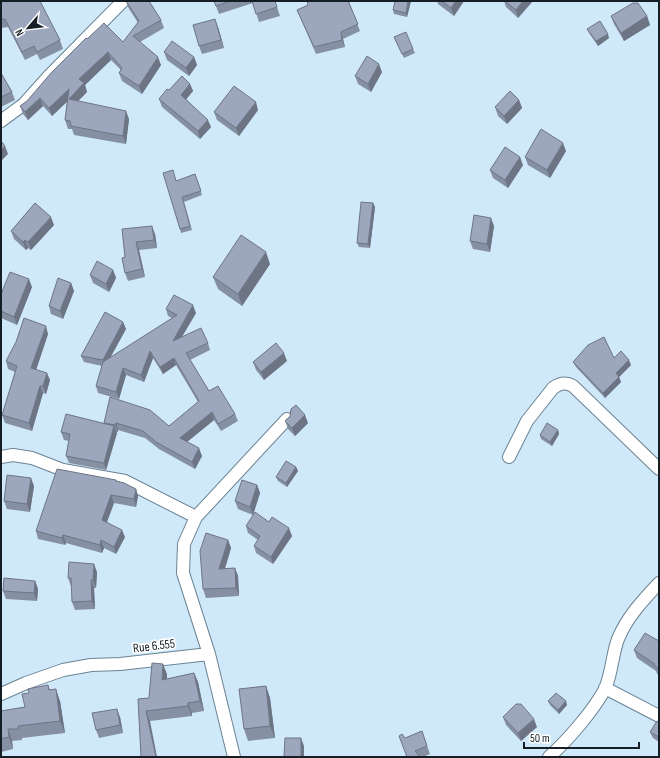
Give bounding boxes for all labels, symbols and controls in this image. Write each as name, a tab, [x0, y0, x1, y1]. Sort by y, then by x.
north arrow	[8, 8, 48, 48]
text: N	[12, 27, 27, 38]
street label: Rue 6.555	[132, 635, 176, 657]
scale bar	[524, 724, 639, 750]
text: 50 m	[530, 731, 550, 746]

